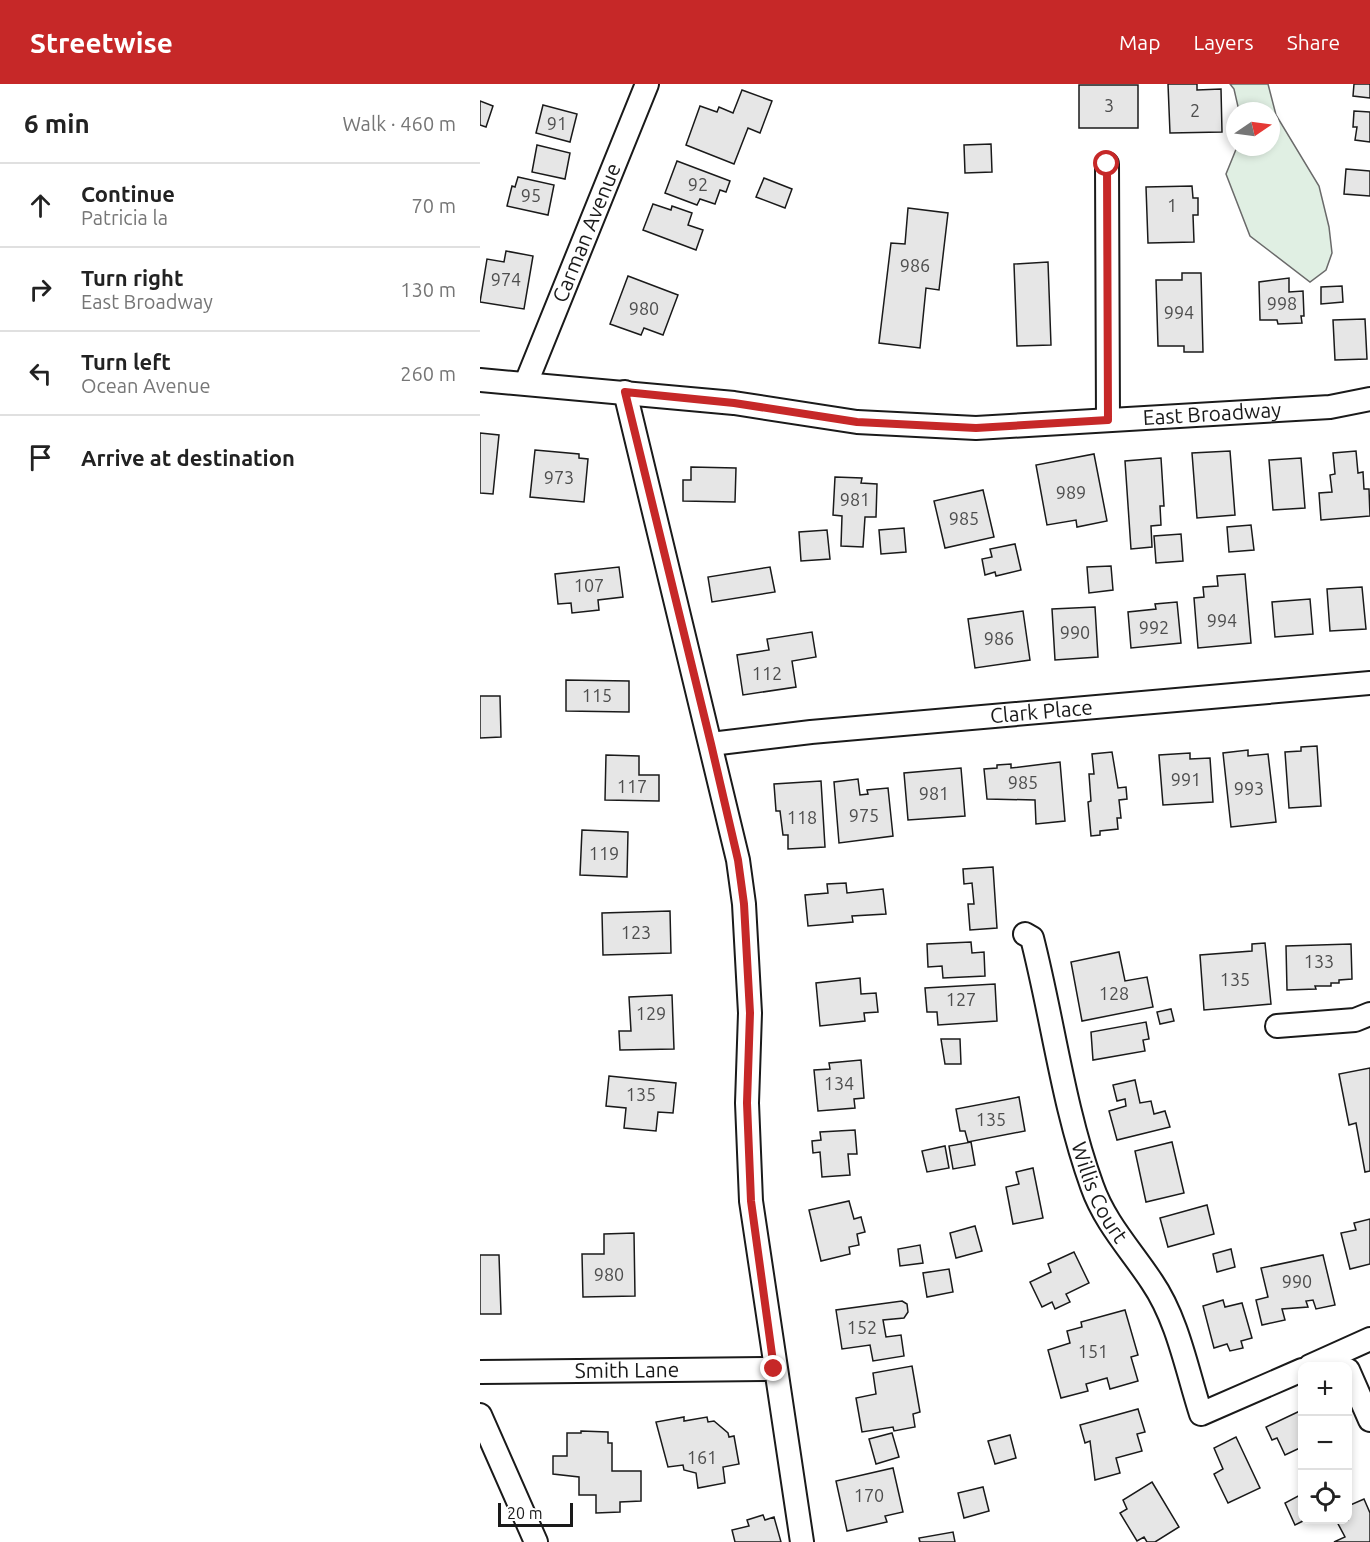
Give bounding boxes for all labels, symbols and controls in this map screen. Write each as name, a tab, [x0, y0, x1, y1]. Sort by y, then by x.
text: Streetwise	[30, 27, 173, 58]
text: Map	[1119, 30, 1160, 54]
text: Layers	[1193, 30, 1254, 54]
text: Share	[1287, 30, 1340, 54]
house number: 3	[1104, 95, 1114, 115]
house number: 2	[1190, 100, 1200, 120]
north arrow	[1226, 102, 1280, 156]
text: 6 min	[24, 109, 90, 138]
text: Walk · 460 m	[343, 112, 456, 135]
house number: 91	[547, 113, 567, 133]
route start	[1093, 150, 1119, 176]
street label: Carman Avenue	[547, 159, 625, 306]
house number: 92	[688, 174, 708, 194]
text: Continue	[81, 181, 175, 206]
house number: 95	[521, 185, 541, 205]
icon: ahead	[24, 189, 57, 222]
text: 70 m	[412, 194, 456, 217]
house number: 1	[1167, 195, 1177, 215]
text: Patricia la	[81, 206, 168, 229]
house number: 986	[900, 255, 930, 275]
text: Turn right	[81, 265, 183, 290]
house number: 974	[491, 269, 521, 289]
icon: right	[24, 273, 57, 306]
text: 130 m	[400, 278, 456, 301]
text: East Broadway	[81, 290, 213, 313]
house number: 998	[1267, 293, 1297, 313]
house number: 980	[629, 298, 659, 318]
house number: 994	[1164, 302, 1194, 322]
text: Turn left	[81, 349, 171, 374]
icon: left	[24, 357, 57, 390]
text: 260 m	[400, 362, 456, 385]
text: Ocean Avenue	[81, 374, 210, 397]
street label: East Broadway	[1142, 397, 1282, 429]
icon: arrive	[24, 441, 57, 474]
text: Arrive at destination	[81, 445, 295, 470]
house number: 973	[544, 467, 574, 487]
house number: 989	[1056, 482, 1086, 502]
house number: 981	[840, 489, 870, 509]
house number: 985	[949, 508, 979, 528]
house number: 107	[574, 575, 604, 595]
house number: 994	[1207, 610, 1237, 630]
house number: 992	[1139, 617, 1169, 637]
house number: 990	[1060, 622, 1090, 642]
house number: 986	[984, 628, 1014, 648]
house number: 112	[752, 663, 782, 683]
house number: 115	[582, 685, 612, 705]
street label: Clark Place	[989, 694, 1094, 727]
house number: 991	[1171, 769, 1201, 789]
house number: 985	[1008, 772, 1038, 792]
house number: 117	[617, 776, 647, 796]
house number: 993	[1234, 778, 1264, 798]
house number: 981	[919, 783, 949, 803]
house number: 975	[849, 805, 879, 825]
house number: 118	[787, 807, 817, 827]
house number: 119	[589, 843, 619, 863]
house number: 123	[621, 922, 651, 942]
house number: 133	[1304, 951, 1334, 971]
house number: 135	[1220, 969, 1250, 989]
house number: 128	[1099, 983, 1129, 1003]
house number: 127	[946, 989, 976, 1009]
house number: 129	[636, 1003, 666, 1023]
house number: 134	[824, 1073, 854, 1093]
house number: 135	[626, 1084, 656, 1104]
house number: 135	[976, 1109, 1006, 1129]
street label: Willis Court	[1067, 1139, 1133, 1247]
house number: 980	[594, 1264, 624, 1284]
house number: 990	[1282, 1271, 1312, 1291]
house number: 152	[847, 1317, 877, 1337]
house number: 151	[1078, 1341, 1108, 1361]
route end	[760, 1355, 786, 1381]
street label: Smith Lane	[575, 1357, 679, 1382]
map controls	[1298, 1362, 1352, 1524]
button: +	[1298, 1362, 1352, 1416]
button: −	[1298, 1416, 1352, 1470]
house number: 161	[687, 1447, 717, 1467]
button: locate	[1298, 1470, 1352, 1524]
house number: 170	[854, 1485, 884, 1505]
scale bar	[498, 1500, 573, 1528]
text: 20 m	[507, 1504, 543, 1522]

